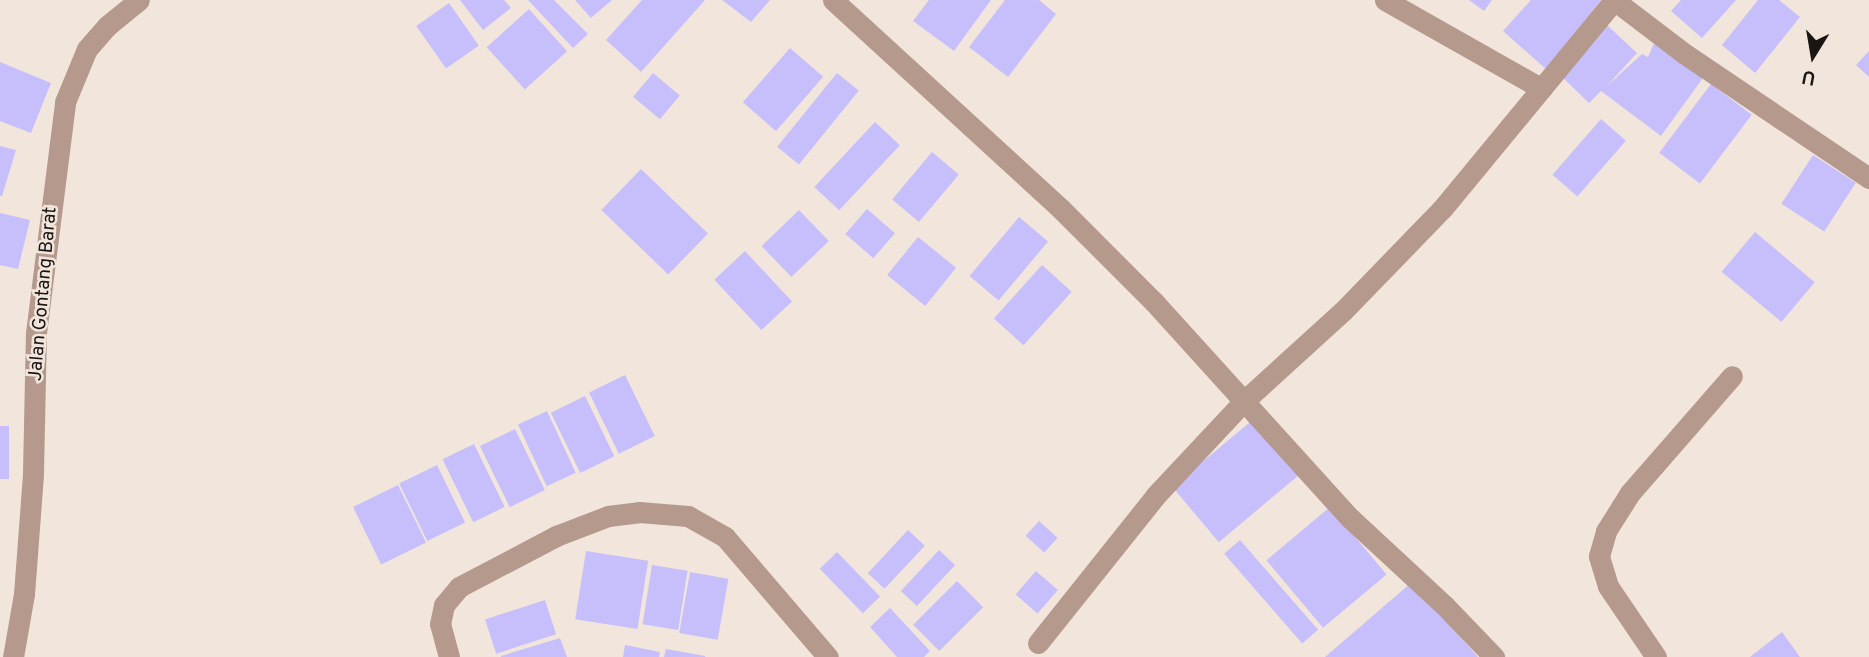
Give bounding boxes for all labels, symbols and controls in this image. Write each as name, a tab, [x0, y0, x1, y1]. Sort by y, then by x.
north arrow	[1778, 21, 1848, 91]
text: U	[1800, 64, 1818, 90]
street label: Jalan Gontang Barat	[25, 206, 63, 382]

